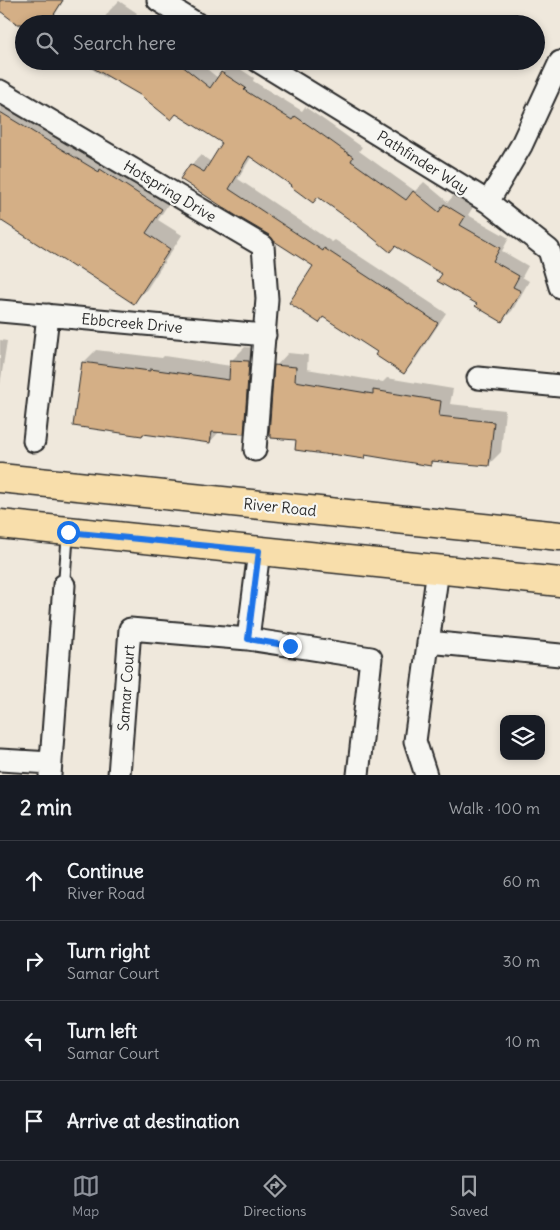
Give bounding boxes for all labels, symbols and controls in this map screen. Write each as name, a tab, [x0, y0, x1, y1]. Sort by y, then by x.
search box	[15, 15, 545, 70]
icon: search	[33, 29, 61, 57]
text: Search here	[73, 31, 176, 55]
street label: Pathfinder Way	[374, 126, 472, 198]
street label: Hotspring Drive	[120, 156, 220, 226]
street label: Ebbcreek Drive	[81, 309, 183, 337]
street label: River Road	[243, 494, 318, 520]
route start	[57, 521, 80, 544]
route end	[279, 635, 302, 658]
street label: Samar Court	[114, 644, 138, 732]
map controls	[500, 715, 545, 760]
button: layers	[500, 715, 545, 760]
text: 2 min	[20, 794, 72, 821]
text: Walk · 100 m	[449, 798, 540, 818]
text: Continue	[67, 859, 144, 883]
icon: ahead	[20, 867, 48, 895]
text: 60 m	[502, 871, 540, 891]
text: River Road	[67, 883, 145, 903]
text: Turn right	[67, 939, 150, 963]
icon: right	[20, 947, 48, 975]
text: 30 m	[503, 951, 540, 971]
text: Samar Court	[67, 963, 159, 983]
text: Turn left	[67, 1019, 137, 1043]
icon: left	[20, 1027, 48, 1055]
text: 10 m	[505, 1031, 540, 1051]
text: Samar Court	[67, 1043, 159, 1063]
icon: arrive	[20, 1107, 48, 1135]
text: Arrive at destination	[67, 1109, 240, 1133]
tab: Map	[72, 1172, 100, 1220]
tab: Directions	[243, 1172, 306, 1220]
tab: Saved	[450, 1172, 488, 1220]

